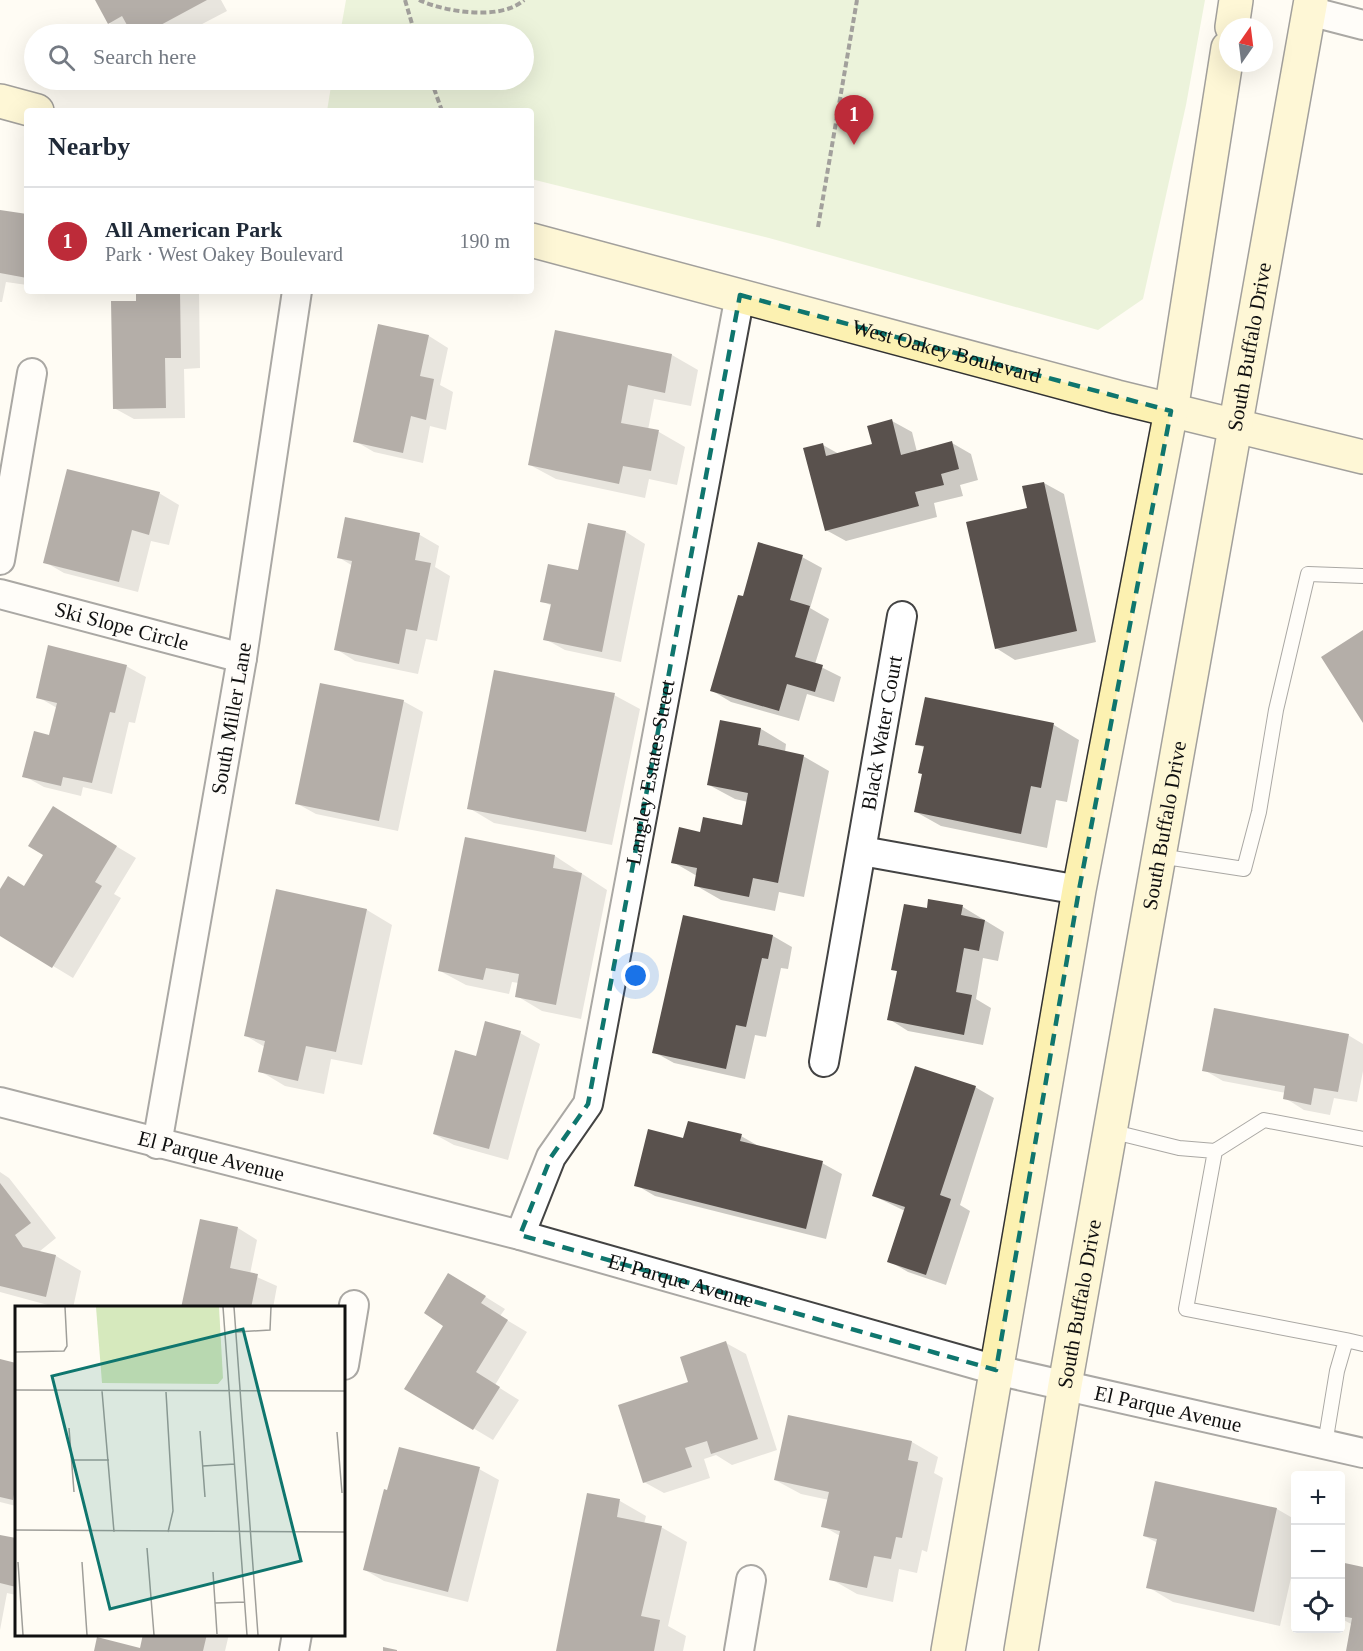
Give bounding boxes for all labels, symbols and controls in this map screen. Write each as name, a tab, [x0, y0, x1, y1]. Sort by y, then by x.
north arrow	[1219, 18, 1273, 72]
search box	[24, 24, 534, 90]
icon: search	[45, 41, 78, 74]
text: Search here	[93, 44, 196, 69]
pin: 1	[834, 96, 874, 145]
text: Nearby	[48, 132, 130, 161]
text: All American Park	[105, 217, 282, 242]
text: 1	[63, 230, 73, 252]
text: 190 m	[459, 230, 510, 252]
text: Park · West Oakey Boulevard	[105, 243, 343, 265]
street label: South Buffalo Drive	[1223, 260, 1276, 433]
street label: West Oakey Boulevard	[849, 315, 1044, 388]
street label: Ski Slope Circle	[52, 597, 191, 655]
street label: South Miller Lane	[206, 641, 256, 796]
street label: Black Water Court	[856, 654, 907, 812]
street label: Langley Estates Street	[621, 678, 679, 867]
street label: South Buffalo Drive	[1138, 739, 1191, 912]
your location	[621, 961, 650, 990]
street label: El Parque Avenue	[136, 1126, 287, 1186]
street label: South Buffalo Drive	[1053, 1218, 1106, 1390]
street label: El Parque Avenue	[605, 1249, 756, 1313]
inset map	[15, 1306, 345, 1636]
street label: El Parque Avenue	[1092, 1381, 1244, 1437]
map controls	[1291, 1471, 1345, 1633]
button: +	[1291, 1471, 1345, 1525]
button: −	[1291, 1525, 1345, 1579]
button: locate	[1291, 1579, 1345, 1633]

